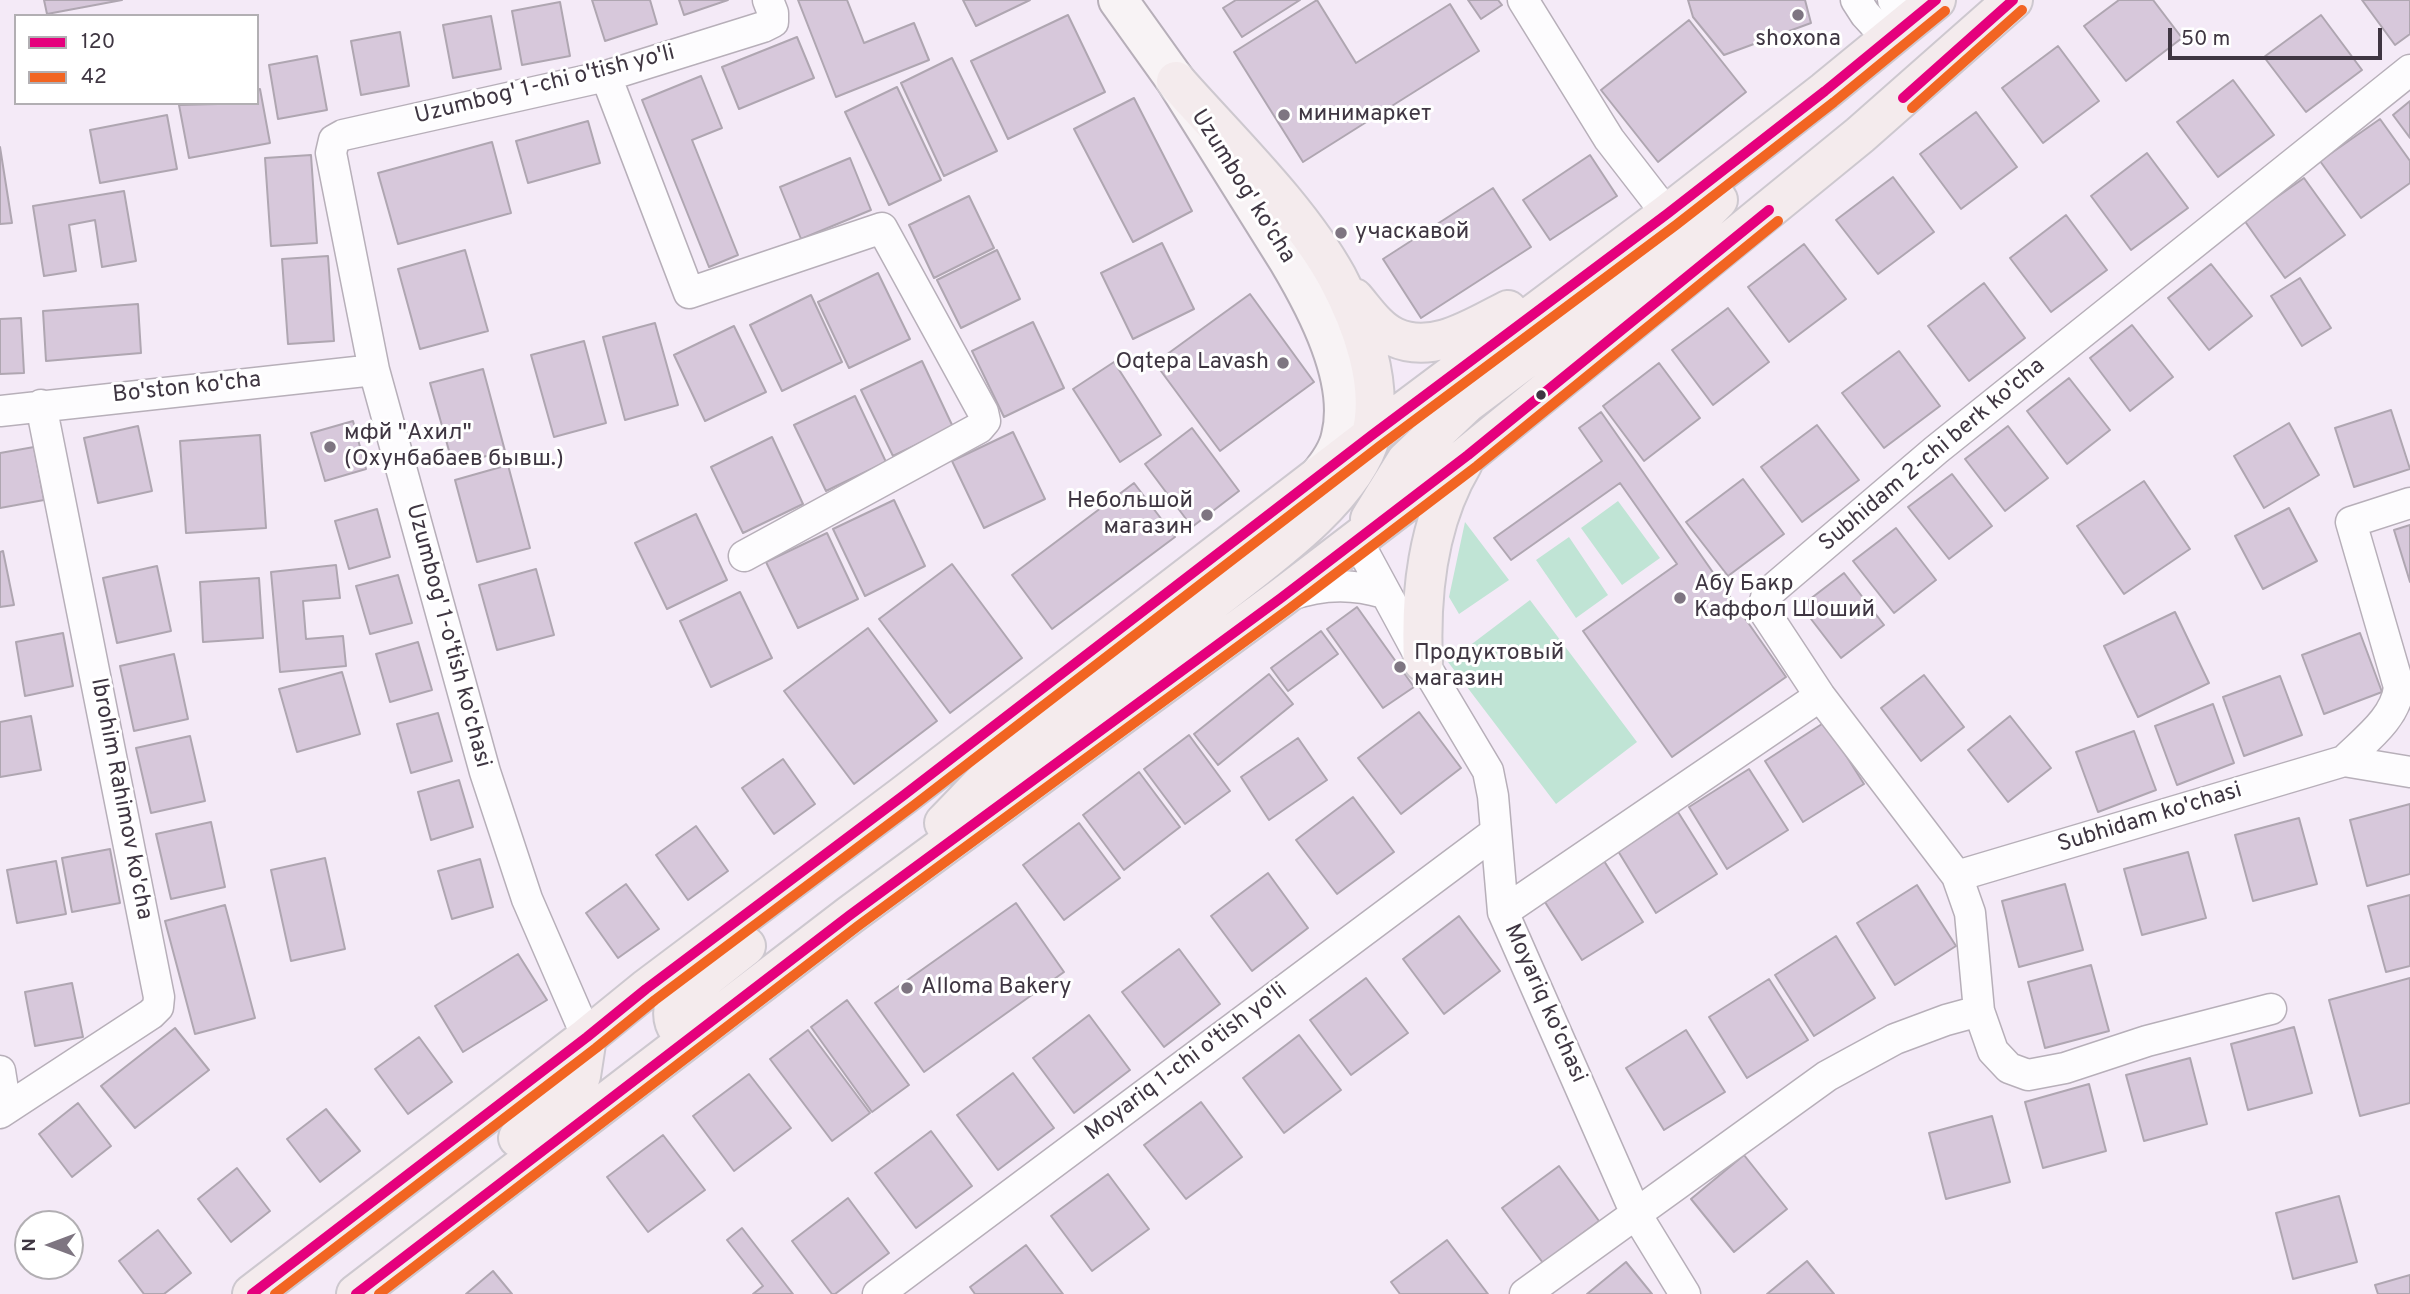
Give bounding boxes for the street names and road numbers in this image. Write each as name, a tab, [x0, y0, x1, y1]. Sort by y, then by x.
street label: Uzumbog' 1-chi o'tish yo'li	[412, 40, 678, 132]
street label: Uzumbog' ko'cha	[1184, 105, 1300, 269]
street label: Subhidam 2-chi berk ko'cha	[1815, 353, 2051, 559]
street label: Bo'ston ko'cha	[111, 367, 263, 411]
street label: Uzumbog' 1-o'tish ko'chasi	[398, 501, 496, 771]
street label: Ibrohim Rahimov ko'cha	[83, 676, 157, 922]
street label: Subhidam ko'chasi	[2055, 778, 2245, 860]
street label: Moyariq ko'chasi	[1497, 920, 1591, 1088]
street label: Moyariq 1-chi o'tish yo'li	[1081, 978, 1293, 1148]

